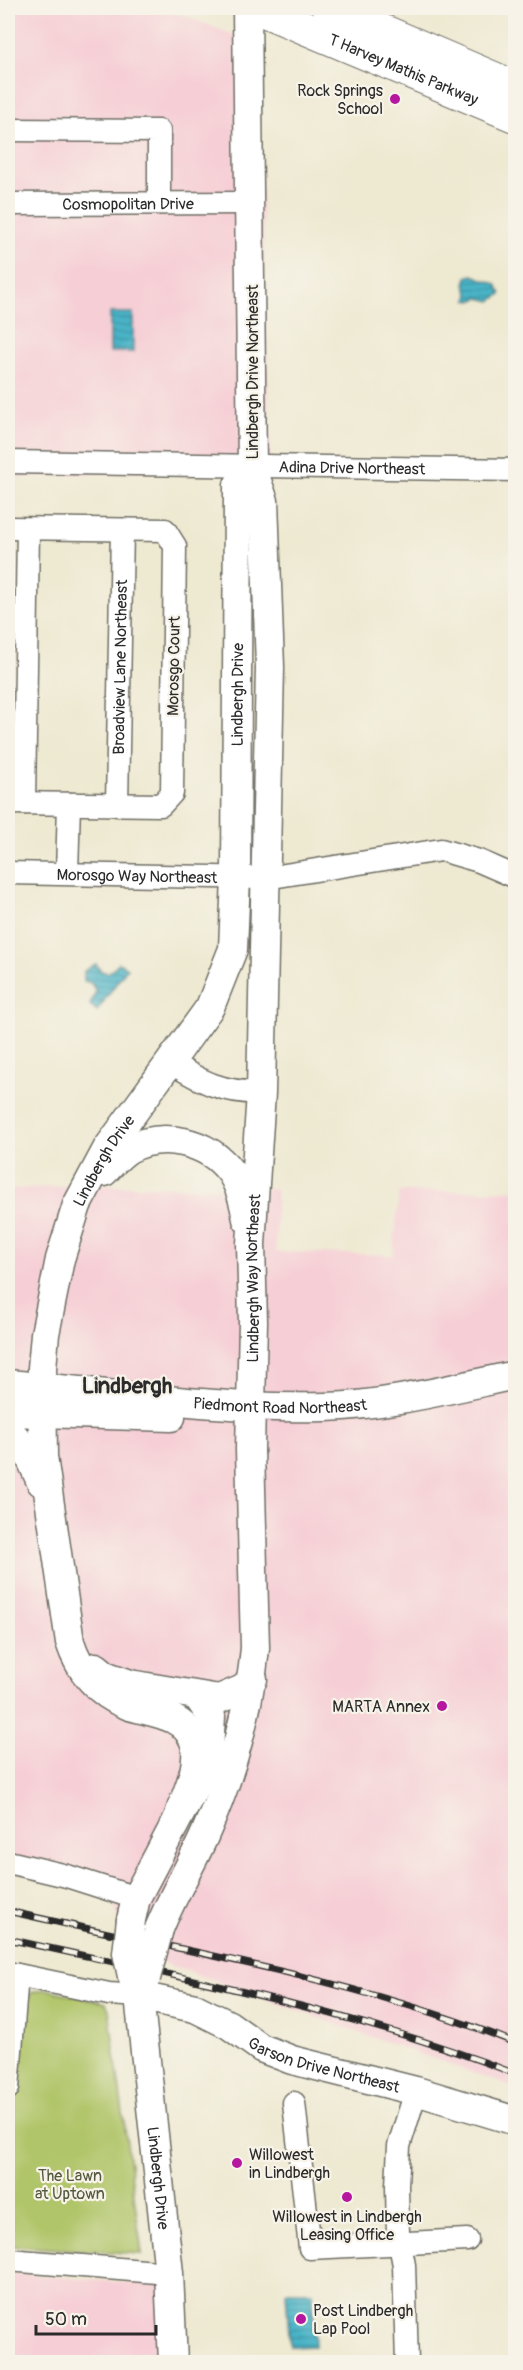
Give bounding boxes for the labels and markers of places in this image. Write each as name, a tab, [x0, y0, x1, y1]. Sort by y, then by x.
place label: Rock Springs School	[297, 81, 383, 119]
marker: Rock Springs School	[388, 92, 402, 106]
place label: MARTA Annex	[332, 1697, 430, 1717]
marker: MARTA Annex	[435, 1699, 449, 1713]
place label: Willowest in Lindbergh	[249, 2145, 330, 2183]
marker: Willowest in Lindbergh	[230, 2156, 244, 2170]
marker: Willowest in Lindbergh Leasing Office	[340, 2190, 354, 2204]
place label: Willowest in Lindbergh Leasing Office	[272, 2207, 422, 2245]
place label: Post Lindbergh Lap Pool	[313, 2301, 413, 2339]
marker: Post Lindbergh Lap Pool	[294, 2312, 308, 2326]

